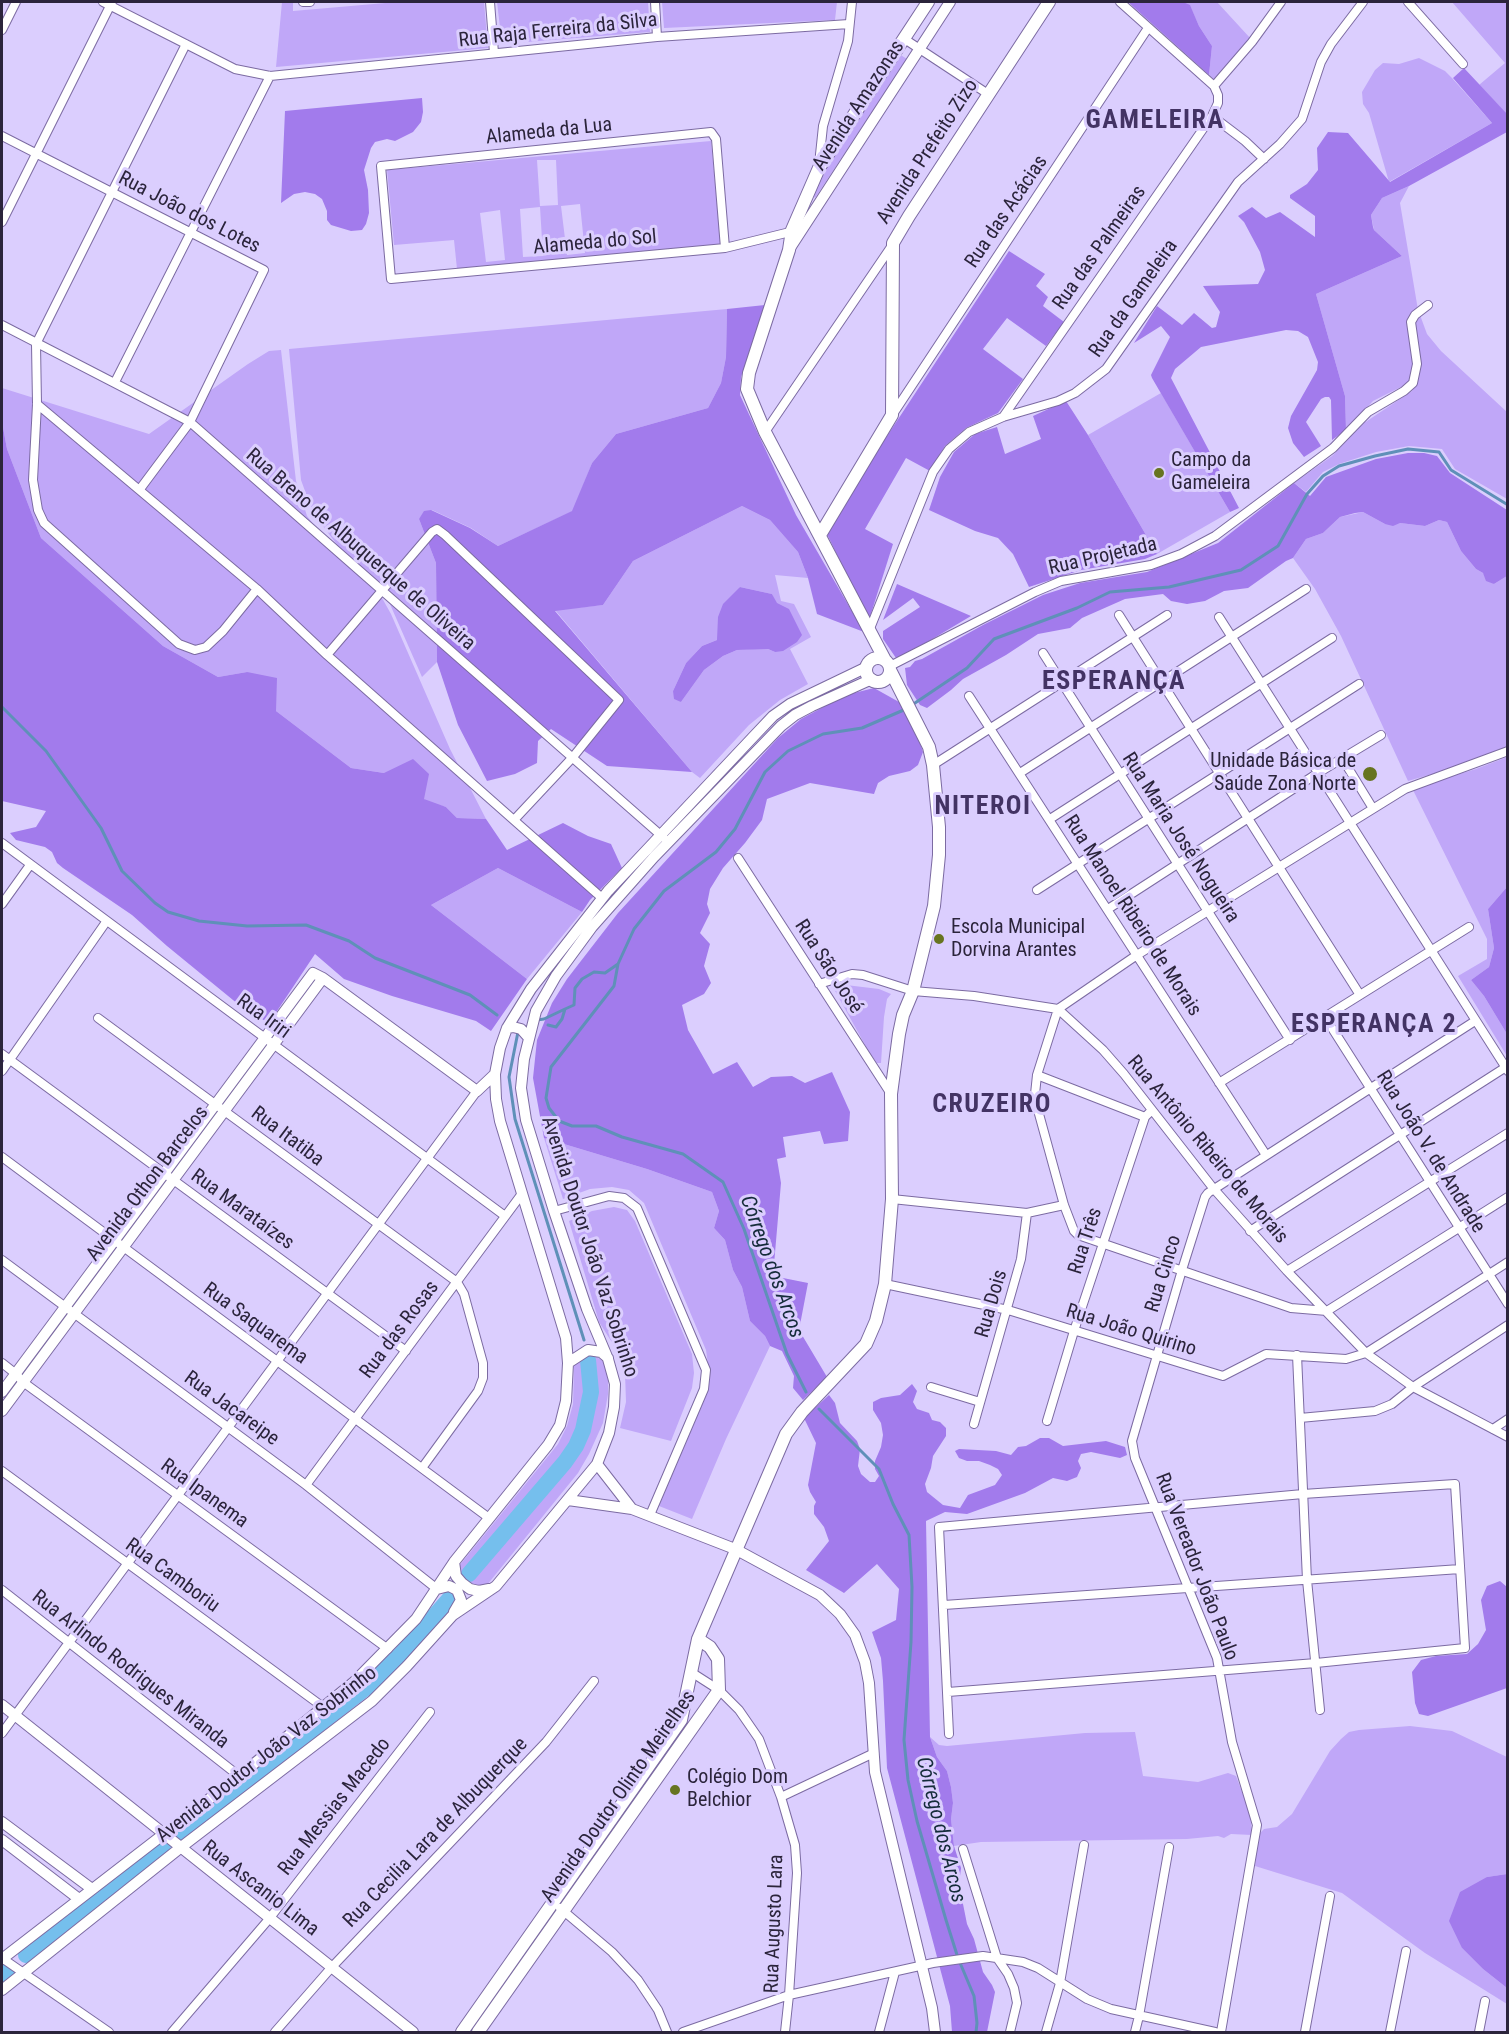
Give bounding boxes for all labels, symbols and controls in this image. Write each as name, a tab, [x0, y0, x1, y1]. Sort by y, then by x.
street label: Rua Raja Ferreira da Silva	[458, 9, 658, 53]
street label: Avenida Amazonas	[808, 36, 910, 176]
street label: Avenida Prefeito Zizo	[872, 75, 984, 229]
district label: GAMELEIRA	[1086, 105, 1224, 137]
street label: Alameda da Lua	[485, 113, 613, 151]
street label: Rua das Acácias	[961, 151, 1053, 273]
street label: Rua João dos Lotes	[114, 167, 264, 259]
street label: Rua das Palmeiras	[1048, 181, 1152, 315]
street label: Alameda do Sol	[532, 226, 658, 260]
street label: Rua da Gameleira	[1085, 236, 1183, 362]
street label: Rua Breno de Albuquerque de Oliveira	[240, 444, 480, 656]
place label: Campo da Gameleira	[1171, 449, 1251, 496]
marker: Campo da Gameleira	[1152, 466, 1166, 480]
street label: Rua Projetada	[1047, 533, 1159, 581]
district label: ESPERANÇA	[1042, 666, 1186, 698]
street label: Rua Maria José Nogueira	[1116, 748, 1244, 928]
place label: Unidade Básica de Saúde Zona Norte	[1210, 750, 1356, 797]
marker: Unidade Básica de Saúde Zona Norte	[1361, 765, 1379, 783]
district label: NITEROI	[934, 791, 1032, 823]
street label: Rua Manoel Ribeiro de Morais	[1058, 811, 1206, 1021]
street label: Rua São José	[789, 915, 867, 1019]
place label: Escola Municipal Dorvina Arantes	[951, 916, 1085, 963]
marker: Escola Municipal Dorvina Arantes	[932, 932, 946, 946]
street label: Rua Iriri	[231, 989, 295, 1045]
district label: ESPERANÇA 2	[1291, 1009, 1457, 1041]
street label: Rua Antônio Ribeiro de Morais	[1121, 1051, 1293, 1249]
street label: Rua João V. de Andrade	[1370, 1066, 1490, 1238]
district label: CRUZEIRO	[932, 1089, 1052, 1121]
street label: Avenida Othon Barcelos	[82, 1102, 214, 1266]
street label: Rua Itatiba	[246, 1102, 328, 1172]
street label: Avenida Doutor João Vaz Sobrinho	[535, 1114, 643, 1380]
street label: Rua Marataízes	[186, 1165, 298, 1255]
water label: Córrego dos Arcos	[734, 1192, 808, 1342]
street label: Rua Três	[1064, 1205, 1108, 1277]
street label: Rua Cinco	[1141, 1233, 1187, 1315]
street label: Rua Dois	[971, 1267, 1013, 1341]
street label: Rua das Rosas	[355, 1276, 445, 1384]
street label: Rua Saquarema	[198, 1278, 312, 1370]
street label: Rua João Quirino	[1063, 1300, 1199, 1362]
street label: Rua Jacareipe	[179, 1366, 283, 1452]
street label: Rua Ipanema	[155, 1454, 253, 1534]
street label: Rua Vereador João Paulo	[1149, 1470, 1243, 1664]
street label: Rua Camboriu	[120, 1534, 224, 1618]
street label: Rua Arlindo Rodrigues Miranda	[27, 1586, 233, 1754]
street label: Avenida Doutor João Vaz Sobrinho	[152, 1662, 382, 1848]
street label: Avenida Doutor Olinto Meirelhes	[537, 1686, 701, 1908]
street label: Rua Messias Macedo	[274, 1733, 396, 1881]
street label: Rua Cecilia Lara de Albuquerque	[339, 1733, 533, 1933]
water label: Córrego dos Arcos	[910, 1754, 970, 1906]
place label: Colégio Dom Belchior	[687, 1766, 788, 1813]
marker: Colégio Dom Belchior	[668, 1783, 682, 1797]
street label: Rua Ascanio Lima	[197, 1836, 323, 1942]
street label: Rua Augusto Lara	[761, 1854, 789, 1994]

